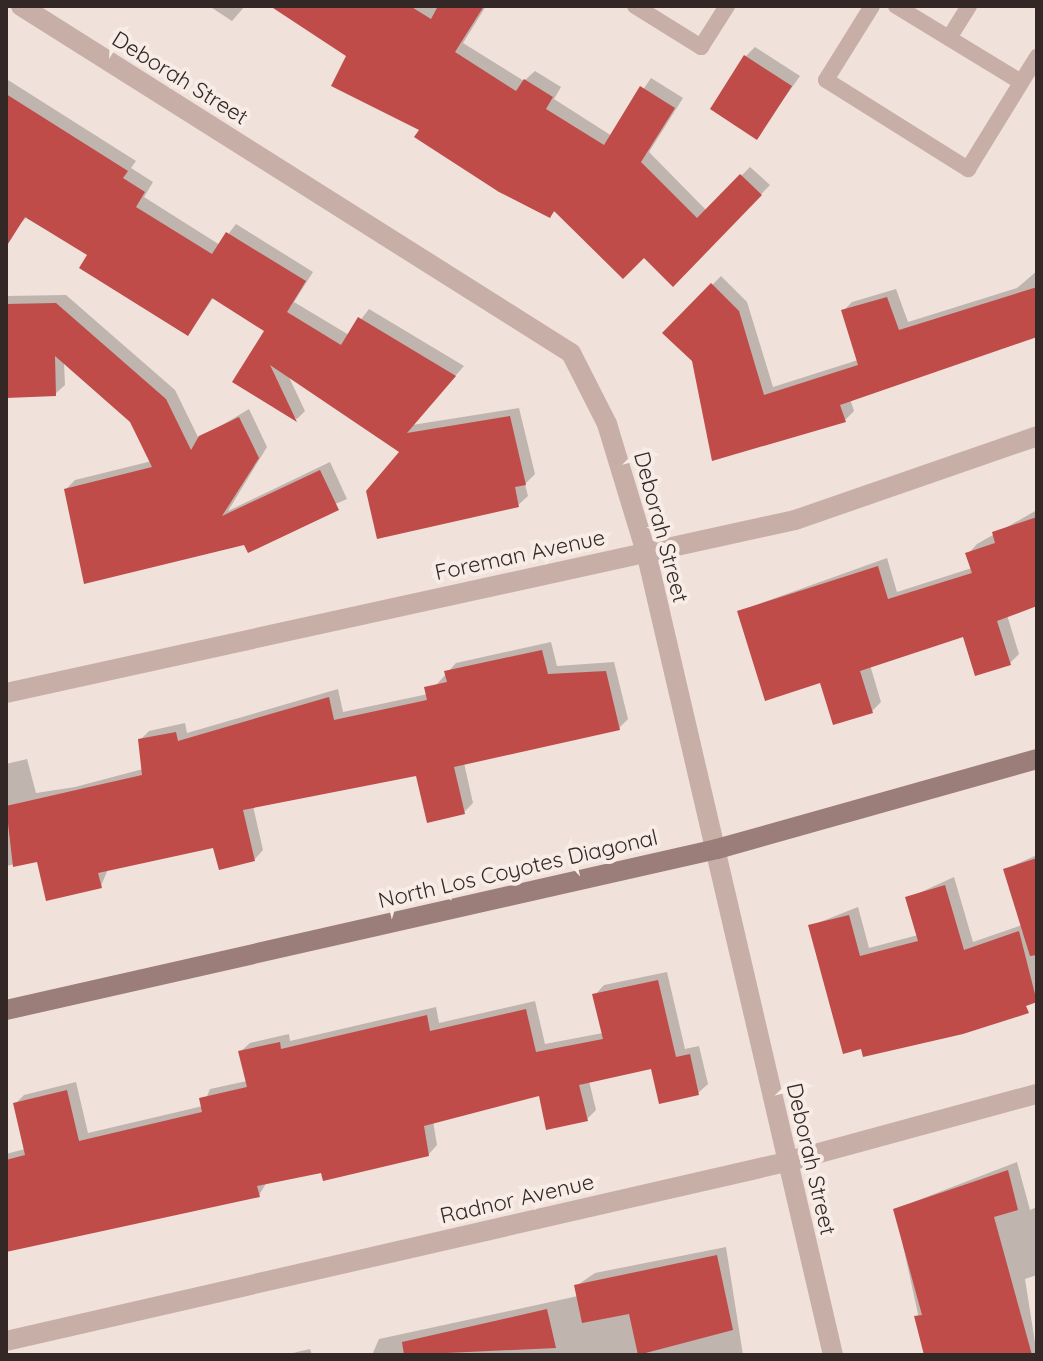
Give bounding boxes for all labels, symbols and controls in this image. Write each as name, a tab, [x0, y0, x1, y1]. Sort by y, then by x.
street label: Deborah Street	[107, 26, 253, 130]
street label: Deborah Street	[628, 449, 694, 605]
street label: Foreman Avenue	[433, 524, 607, 586]
street label: North Los Coyotes Diagonal	[376, 824, 660, 914]
street label: Deborah Street	[781, 1080, 841, 1238]
street label: Radnor Avenue	[437, 1168, 597, 1230]

